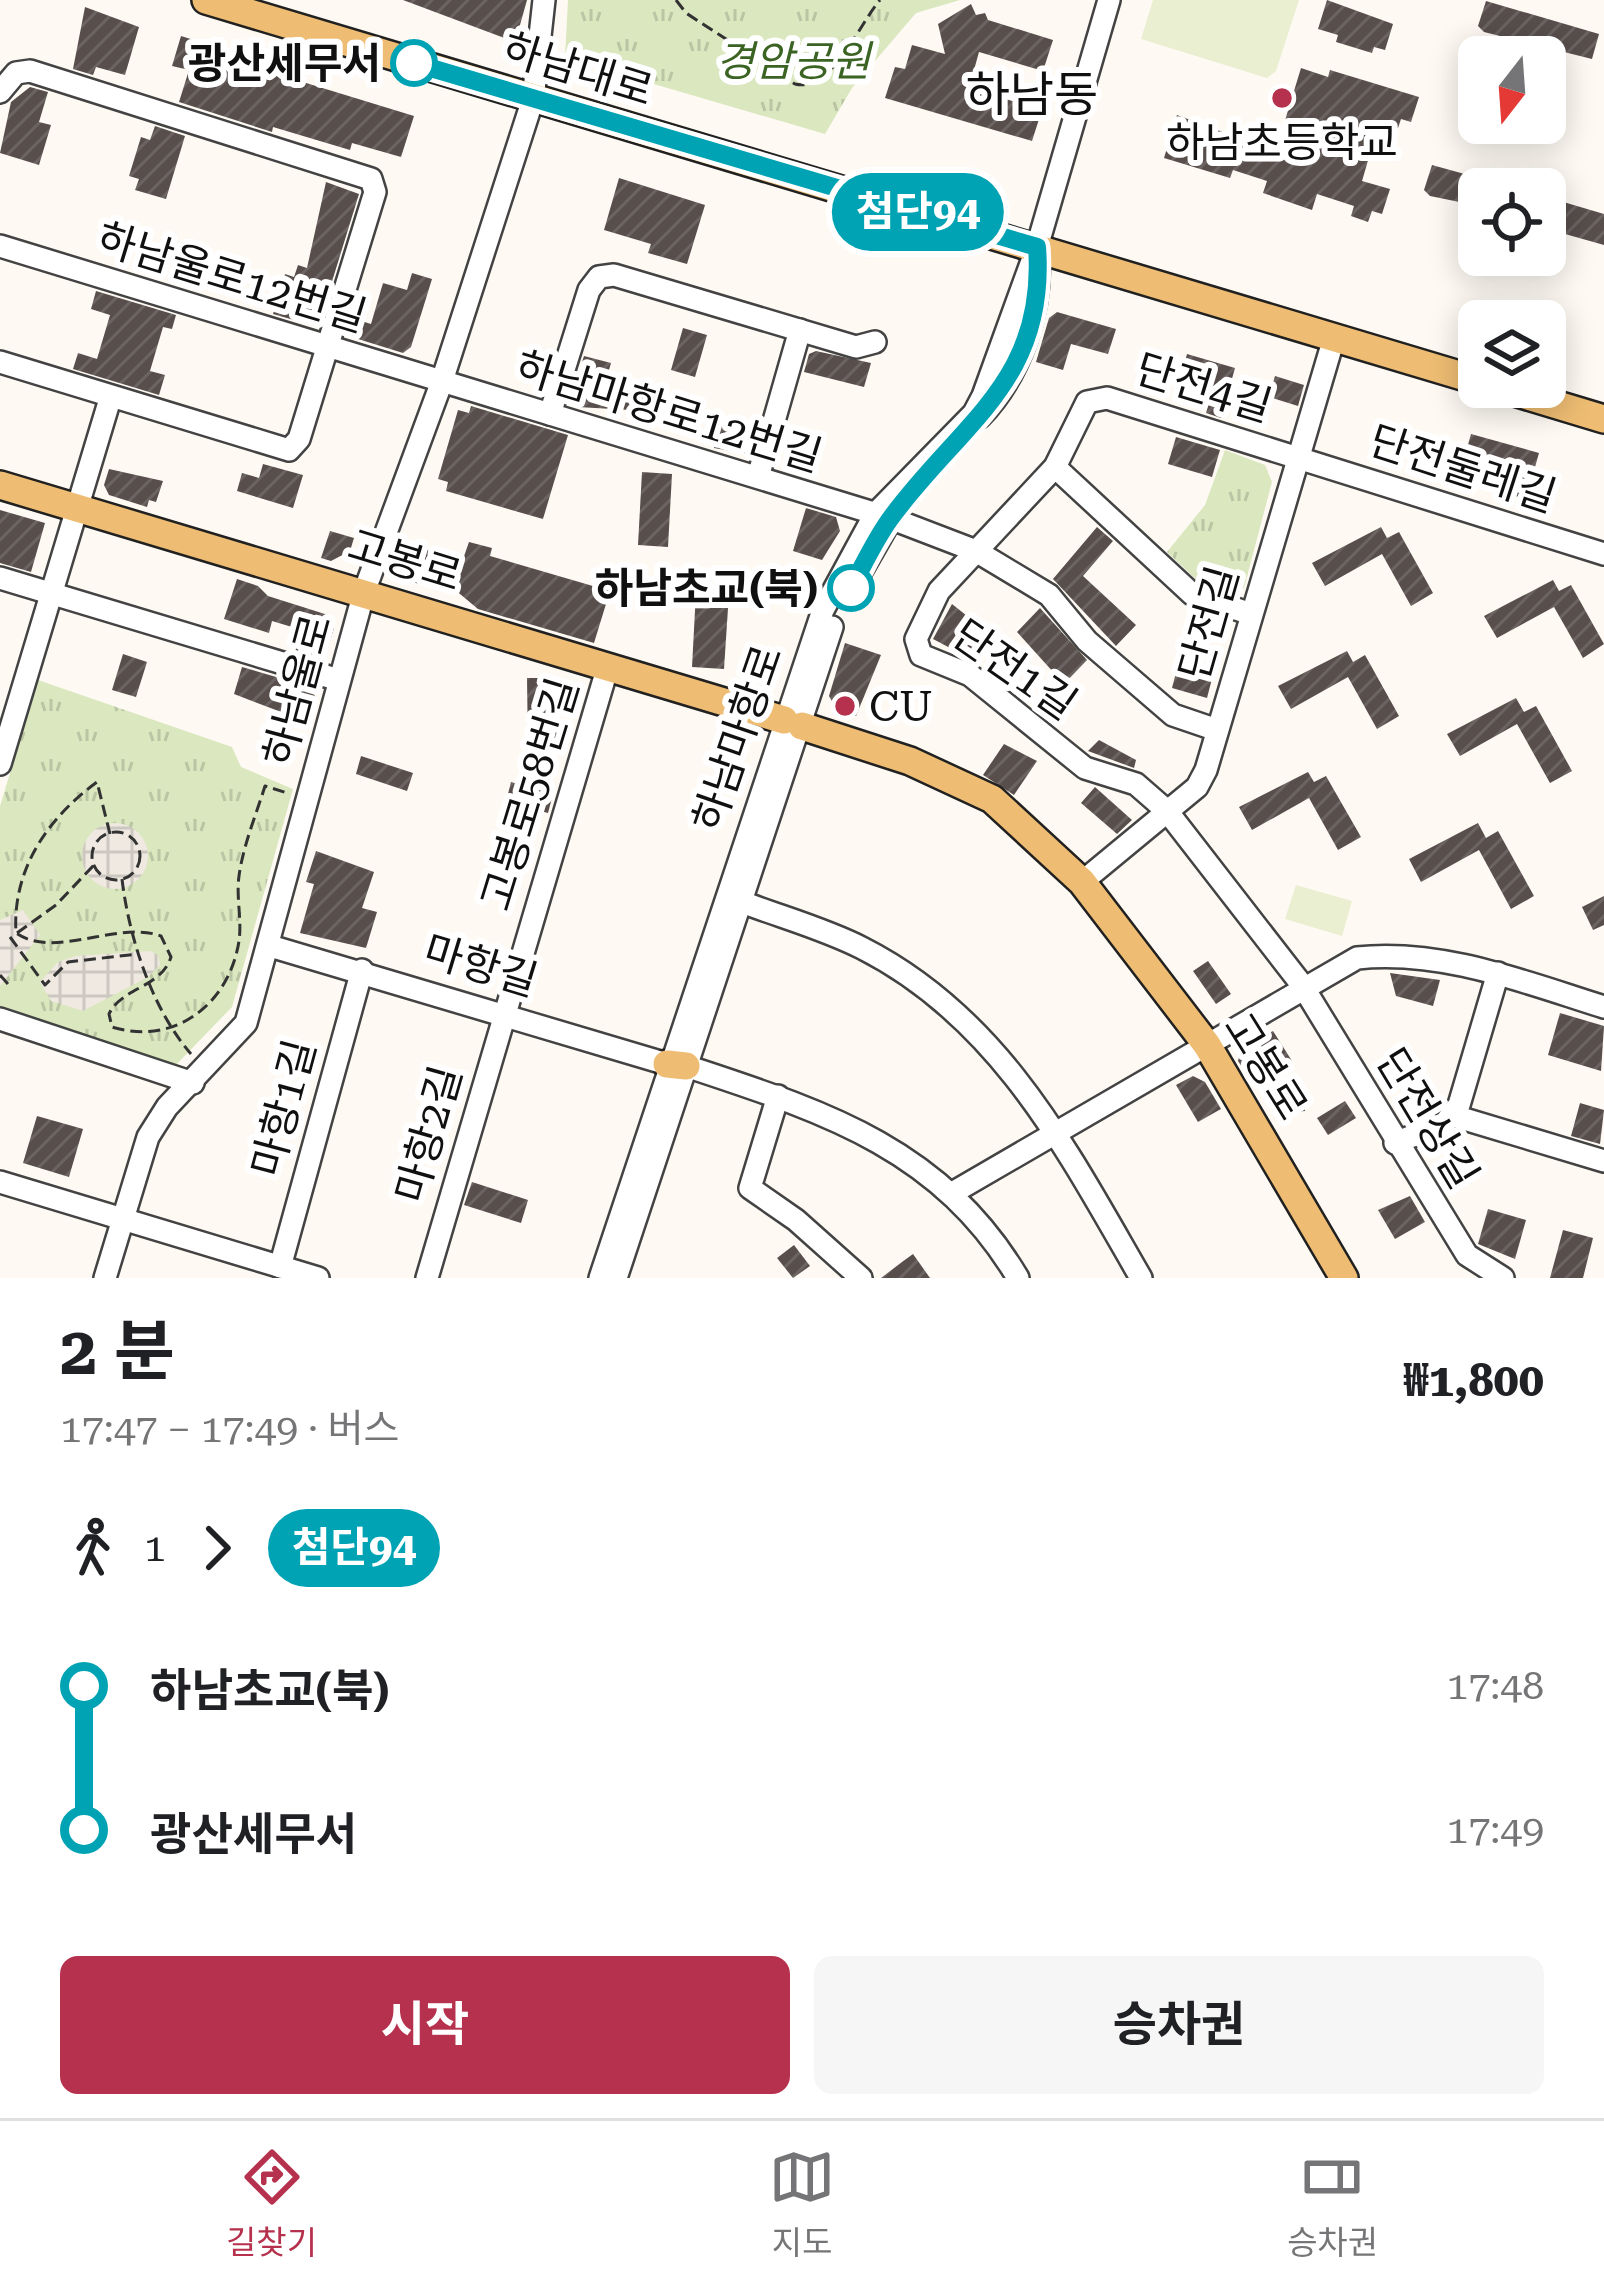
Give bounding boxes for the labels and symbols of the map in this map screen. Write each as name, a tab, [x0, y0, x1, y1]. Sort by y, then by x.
street label: 하남대로	[497, 23, 659, 116]
north arrow	[1458, 36, 1566, 144]
park label: 경암공원	[716, 37, 874, 86]
place label: 광산세무서	[188, 39, 381, 88]
marker: 광산세무서	[392, 41, 436, 85]
district label: 하남동	[966, 67, 1098, 123]
marker: 하남초등학교	[1269, 85, 1295, 111]
place label: 하남초등학교	[1166, 118, 1398, 167]
line badge: 첨단94	[834, 173, 1002, 251]
street label: 하남울로12번길	[91, 213, 372, 342]
street label: 하남마항로12번길	[510, 342, 828, 481]
street label: 단전4길	[1130, 344, 1278, 431]
street label: 단전둘레길	[1363, 415, 1562, 522]
street label: 고봉로	[342, 520, 467, 601]
street label: 단전길	[1169, 561, 1248, 686]
place label: 하남초교(북)	[595, 564, 818, 613]
marker: 하남초교(북)	[829, 566, 873, 610]
street label: 하남울로	[254, 609, 341, 771]
street label: 단전1길	[944, 609, 1086, 729]
street label: 하남마항로	[683, 639, 792, 837]
street label: 고봉로58번길	[471, 672, 588, 916]
place label: CU	[869, 682, 933, 731]
marker: CU	[832, 693, 858, 719]
street label: 마항길	[418, 925, 543, 1006]
street label: 고봉로	[1214, 1004, 1317, 1128]
street label: 마항1길	[242, 1034, 325, 1182]
street label: 단전상길	[1367, 1039, 1488, 1197]
street label: 마항2길	[386, 1060, 471, 1208]

